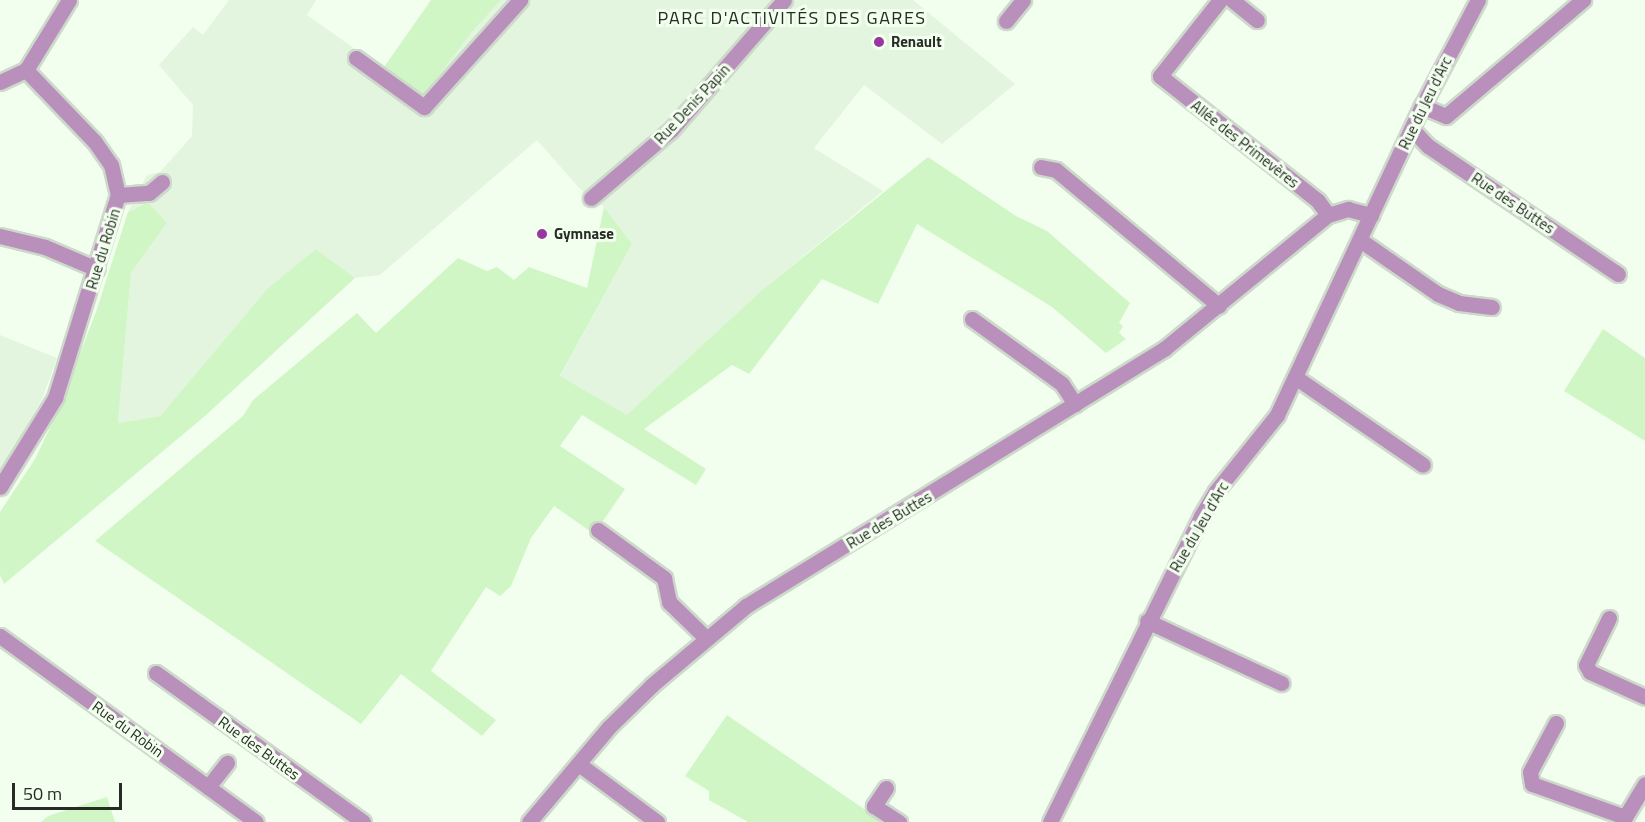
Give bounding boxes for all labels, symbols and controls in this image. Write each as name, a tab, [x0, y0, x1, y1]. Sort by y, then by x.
district label: PARC D'ACTIVITÉS DES GARES	[657, 7, 927, 29]
place label: Renault	[891, 33, 942, 51]
marker: Renault	[872, 35, 886, 49]
street label: Rue du Jeu d'Arc	[1395, 54, 1455, 152]
street label: Rue Denis Papin	[650, 60, 734, 148]
street label: Allée des Primevères	[1188, 96, 1302, 192]
street label: Rue des Buttes	[1468, 169, 1558, 237]
street label: Rue du Robin	[82, 206, 124, 292]
place label: Gymnase	[554, 225, 614, 243]
marker: Gymnase	[535, 227, 549, 241]
street label: Rue du Jeu d'Arc	[1166, 479, 1232, 575]
street label: Rue des Buttes	[843, 488, 935, 552]
street label: Rue du Robin	[89, 697, 167, 761]
street label: Rue des Buttes	[215, 712, 303, 784]
scale bar	[15, 771, 124, 809]
text: 50 m	[23, 780, 62, 807]

